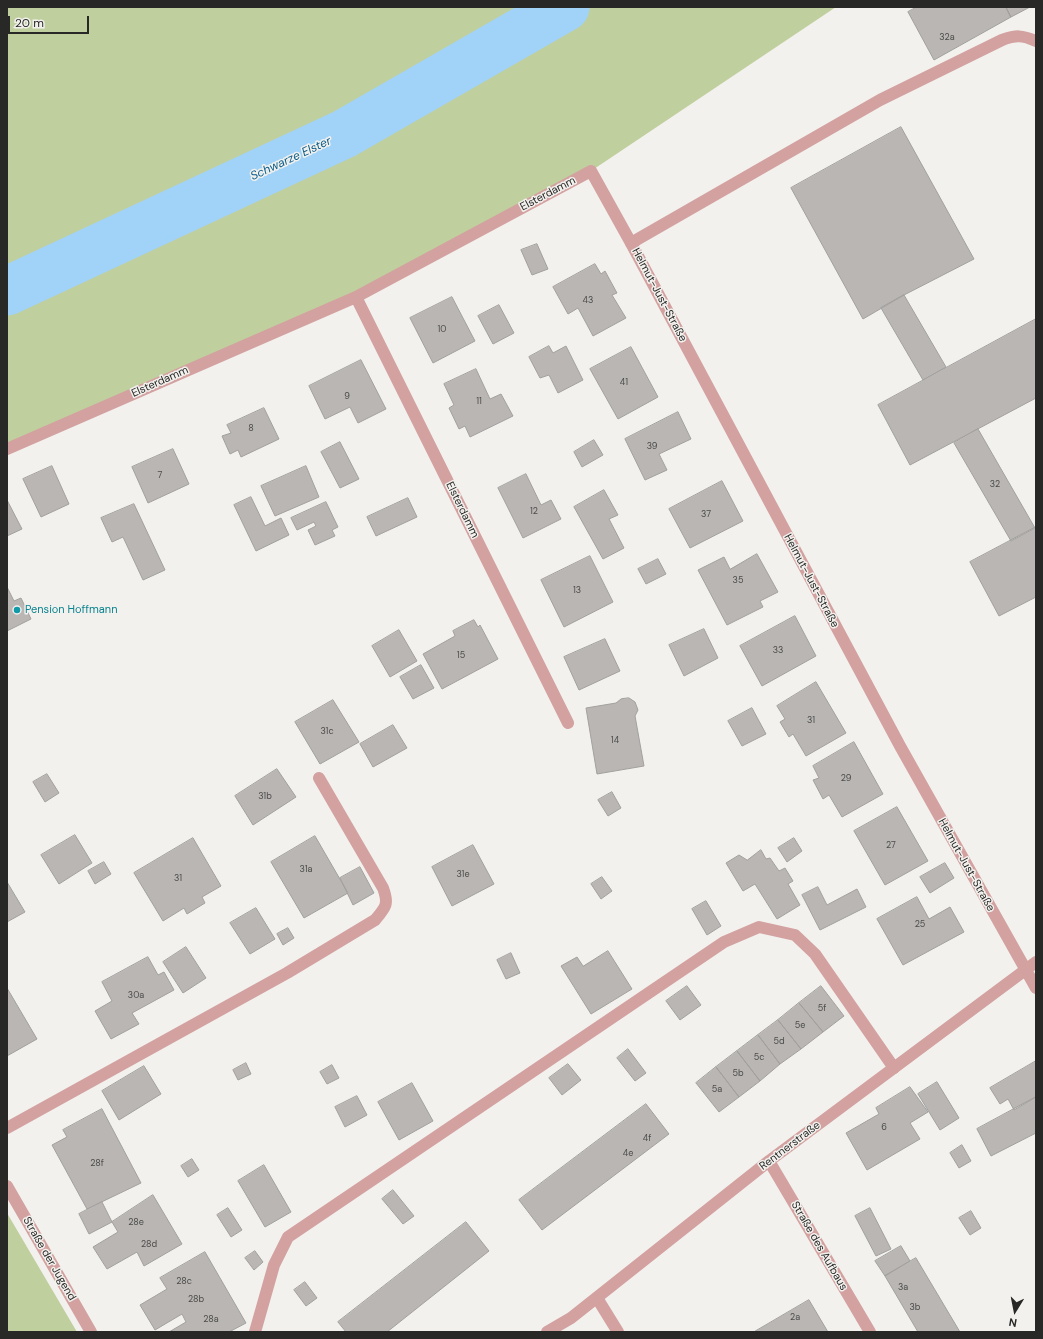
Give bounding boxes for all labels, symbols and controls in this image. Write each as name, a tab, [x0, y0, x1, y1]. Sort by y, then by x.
scale bar	[10, 8, 91, 34]
text: 20 m	[15, 15, 44, 31]
house number: 32a	[939, 33, 955, 43]
water label: Schwarze Elster	[248, 134, 334, 184]
street label: Elsterdamm	[518, 174, 578, 214]
street label: Helmut-Just-Straße	[629, 246, 689, 344]
house number: 43	[583, 296, 593, 306]
house number: 10	[438, 325, 446, 335]
street label: Elsterdamm	[130, 364, 190, 400]
house number: 41	[620, 378, 628, 388]
house number: 9	[344, 392, 350, 402]
house number: 11	[476, 397, 482, 407]
house number: 8	[248, 424, 254, 434]
house number: 39	[647, 442, 657, 452]
house number: 7	[158, 471, 162, 481]
street label: Elsterdamm	[443, 480, 481, 540]
house number: 32	[990, 480, 1000, 490]
house number: 12	[530, 507, 538, 517]
house number: 37	[701, 510, 711, 520]
street label: Helmut-Just-Straße	[781, 532, 841, 630]
house number: 35	[733, 576, 743, 586]
house number: 13	[573, 586, 581, 596]
place label: Pension Hoffmann	[25, 603, 117, 617]
marker: Pension Hoffmann	[12, 605, 22, 615]
house number: 33	[773, 646, 783, 656]
house number: 15	[457, 651, 465, 661]
house number: 31	[807, 716, 815, 726]
house number: 31c	[320, 727, 334, 737]
house number: 14	[611, 736, 619, 746]
house number: 29	[841, 774, 851, 784]
house number: 31b	[258, 792, 272, 802]
street label: Helmut-Just-Straße	[935, 816, 997, 914]
house number: 27	[886, 841, 896, 851]
house number: 31a	[300, 865, 312, 875]
house number: 31e	[456, 870, 470, 880]
house number: 31	[174, 874, 182, 884]
house number: 25	[915, 920, 925, 930]
house number: 30a	[128, 991, 144, 1001]
house number: 5f	[818, 1004, 826, 1014]
house number: 5e	[795, 1021, 805, 1031]
house number: 5d	[773, 1037, 785, 1047]
house number: 5c	[754, 1053, 764, 1063]
house number: 5b	[732, 1069, 744, 1079]
house number: 5a	[712, 1085, 722, 1095]
street label: Rentnerstraße	[757, 1119, 823, 1173]
house number: 6	[881, 1123, 887, 1133]
house number: 4f	[643, 1134, 651, 1144]
house number: 4e	[623, 1149, 633, 1159]
house number: 28f	[90, 1159, 104, 1169]
street label: Straße des Aufbaus	[788, 1199, 850, 1293]
street label: Straße der Jugend	[20, 1215, 78, 1303]
house number: 28e	[128, 1218, 144, 1228]
house number: 28d	[141, 1240, 157, 1250]
house number: 28c	[176, 1277, 192, 1287]
house number: 3a	[898, 1283, 908, 1293]
north arrow	[995, 1291, 1035, 1331]
house number: 28b	[188, 1295, 204, 1305]
house number: 3b	[910, 1303, 920, 1313]
house number: 2a	[790, 1313, 800, 1323]
house number: 28a	[203, 1315, 219, 1325]
text: N	[1008, 1315, 1018, 1330]

